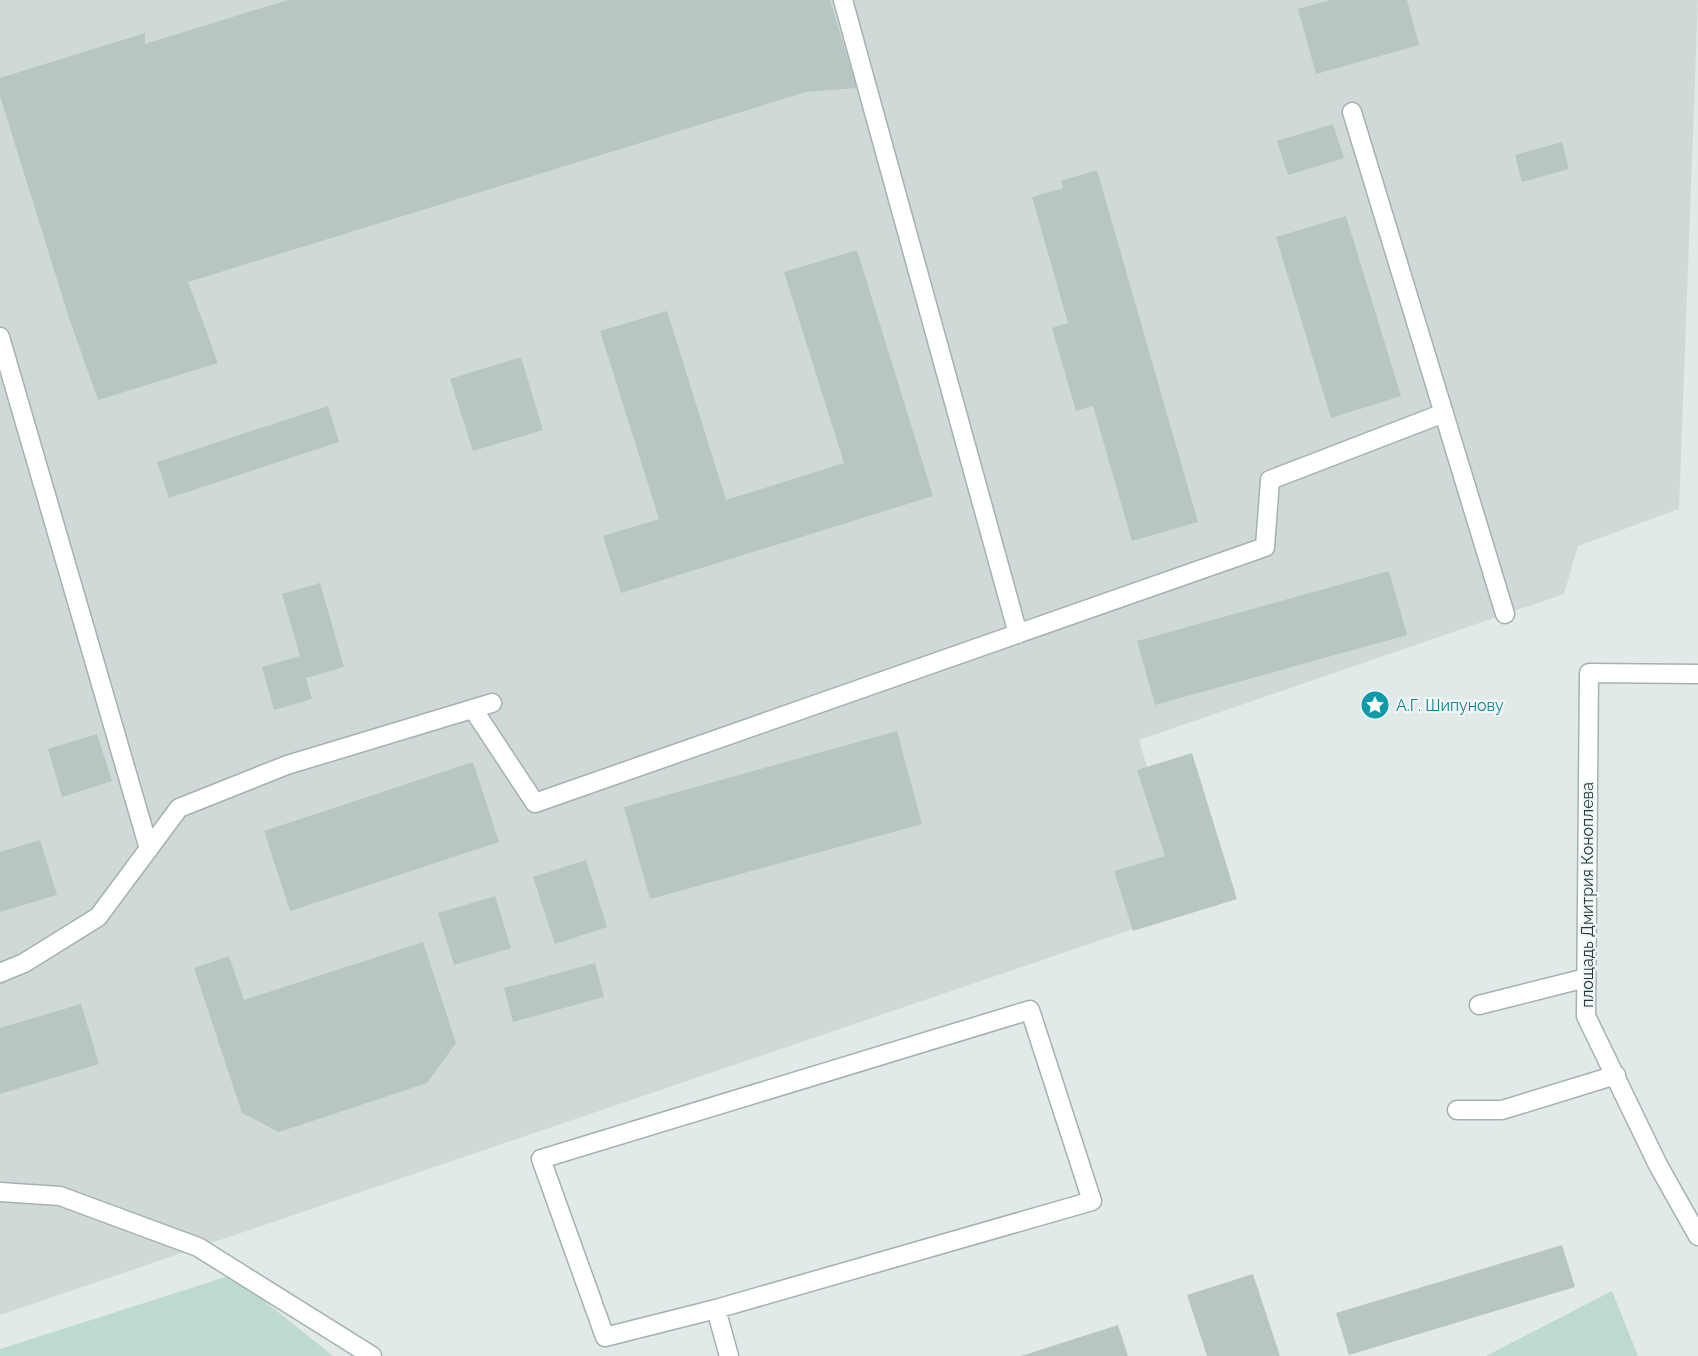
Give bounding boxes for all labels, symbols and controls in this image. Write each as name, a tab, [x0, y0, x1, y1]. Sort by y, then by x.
place icon: А.Г. Шипунову	[1359, 689, 1391, 721]
place label: А.Г. Шипунову	[1396, 696, 1504, 715]
street label: площадь Дмитрия Коноплева	[1578, 782, 1597, 1008]

